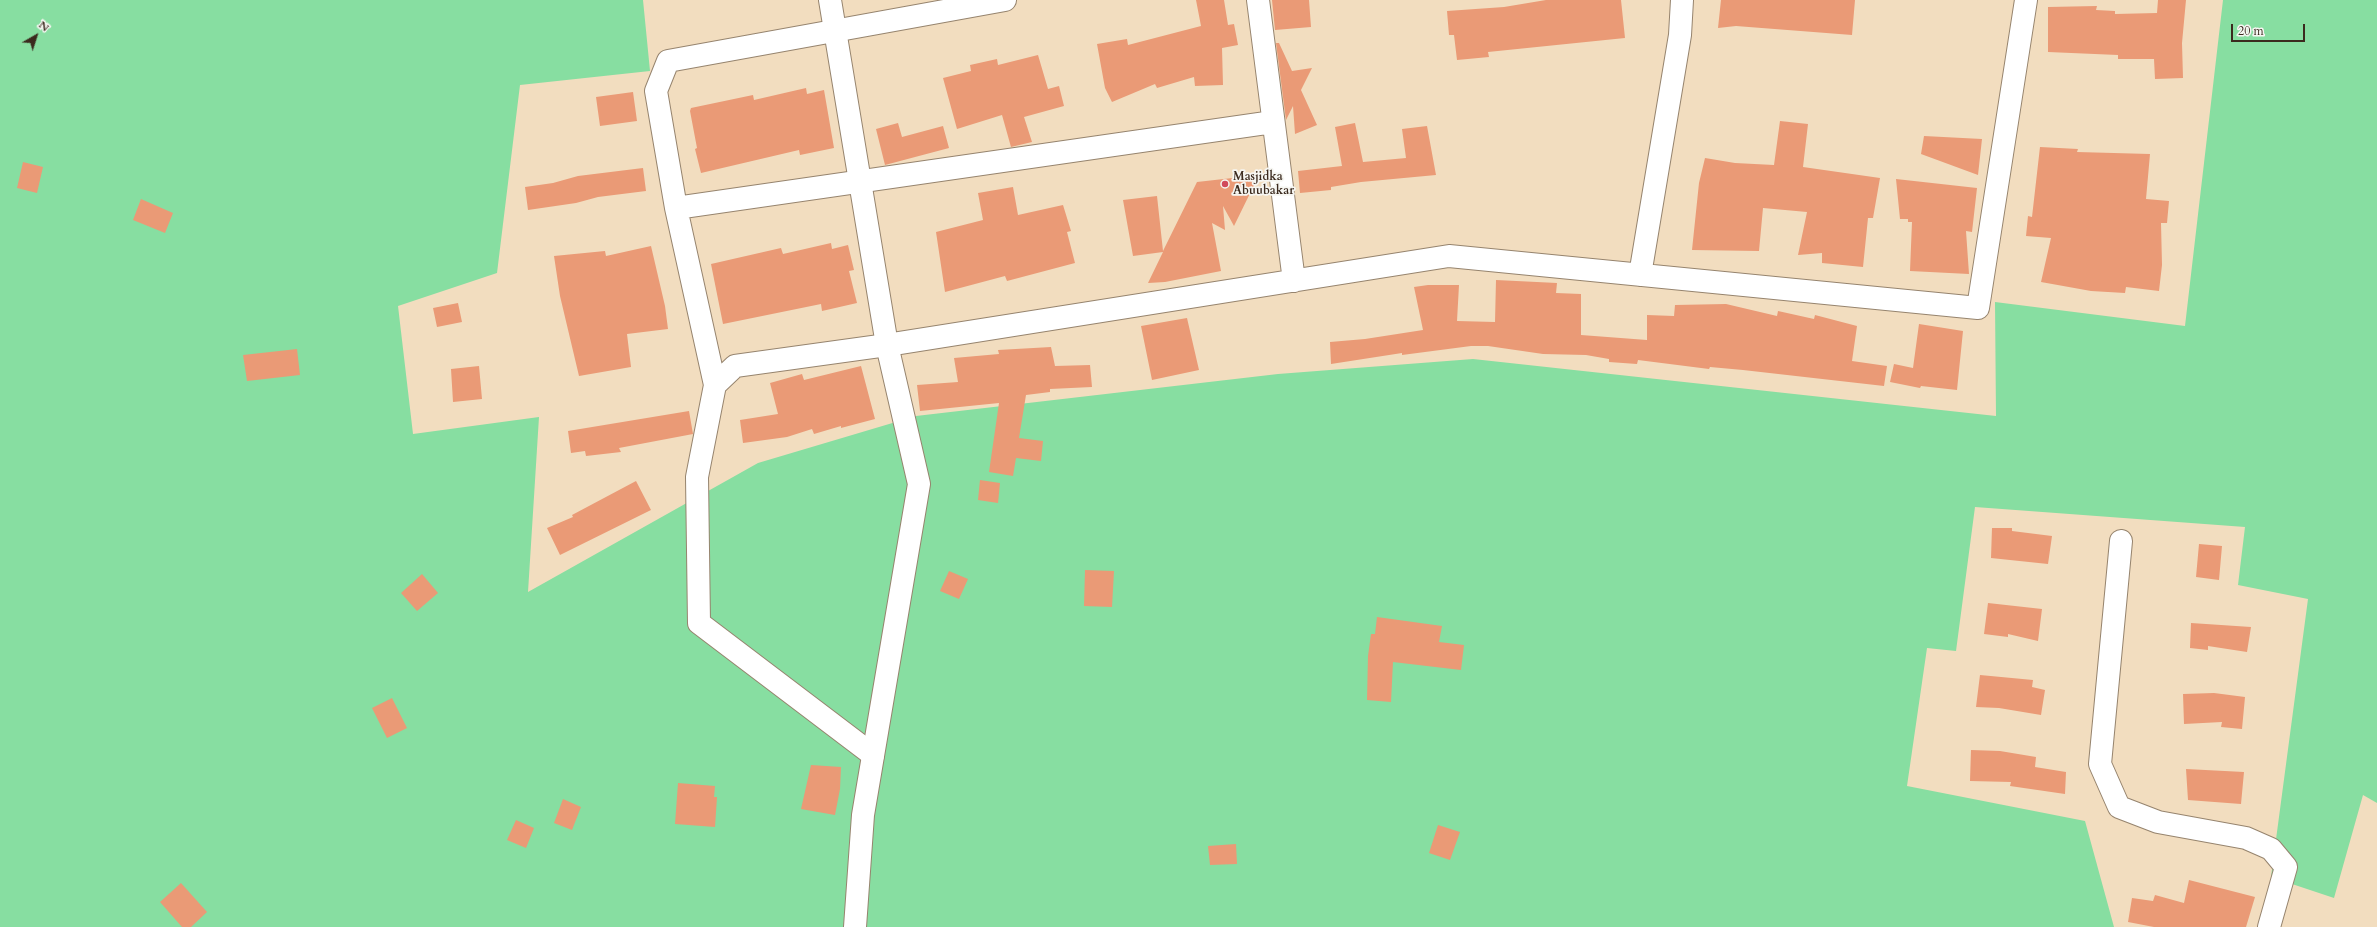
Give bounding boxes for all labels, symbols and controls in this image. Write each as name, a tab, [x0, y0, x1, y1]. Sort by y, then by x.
north arrow	[16, 16, 56, 56]
scale bar	[2233, 16, 2307, 42]
text: N	[35, 17, 52, 35]
text: 20 m	[2238, 23, 2264, 39]
place label: Masjidka Abuubakar	[1233, 170, 1294, 198]
marker: Masjidka Abuubakar	[1220, 179, 1230, 189]

